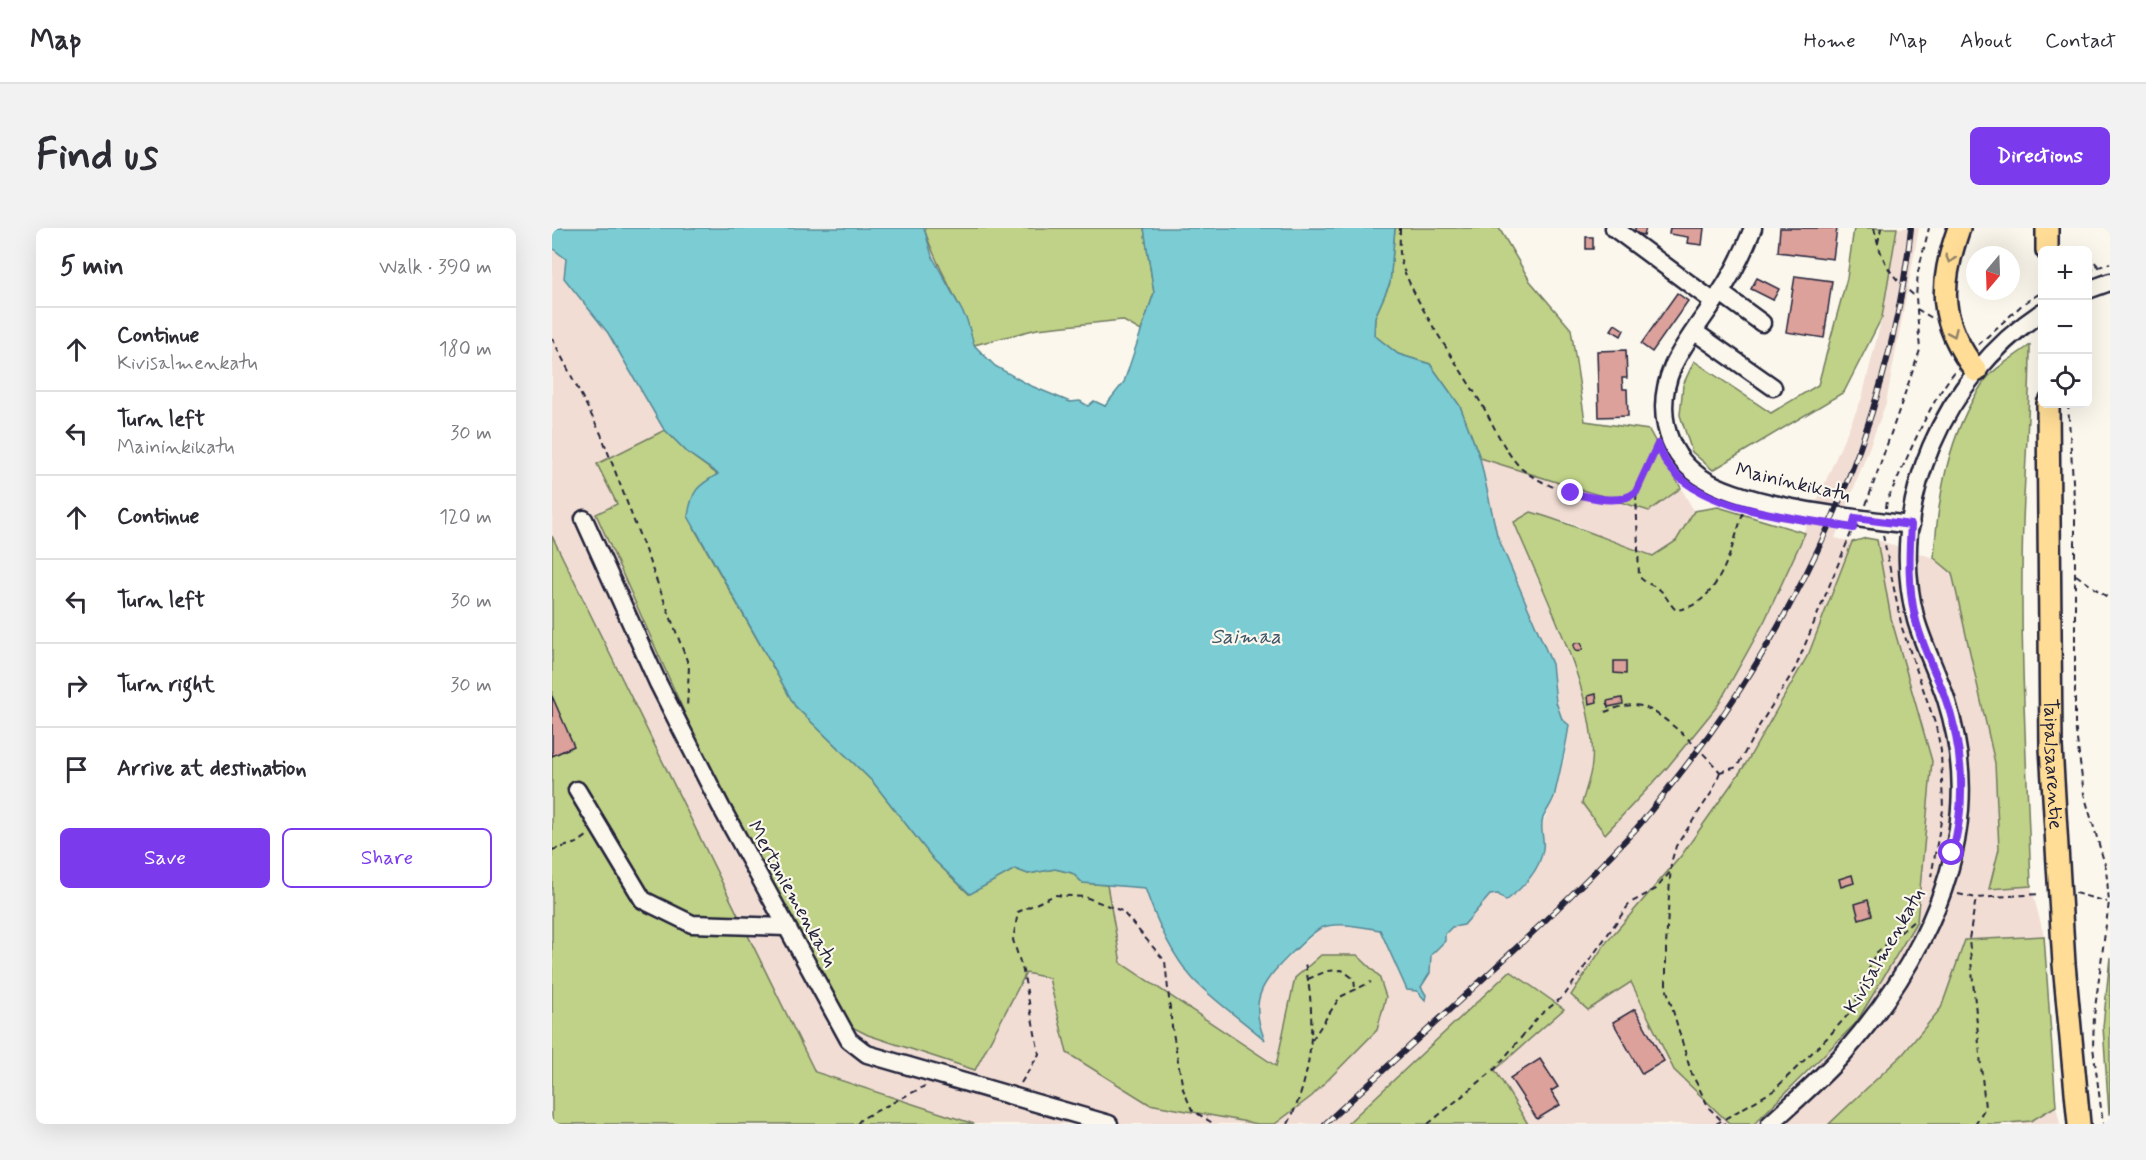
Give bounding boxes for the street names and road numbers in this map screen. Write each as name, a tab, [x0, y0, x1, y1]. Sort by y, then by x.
street label: Maininkikatu	[1733, 457, 1853, 509]
street label: Taipalsaarentie	[2037, 698, 2069, 830]
street label: Mertaniemenkatu	[741, 816, 843, 972]
street label: Kivisalmenkatu	[1838, 883, 1932, 1019]

